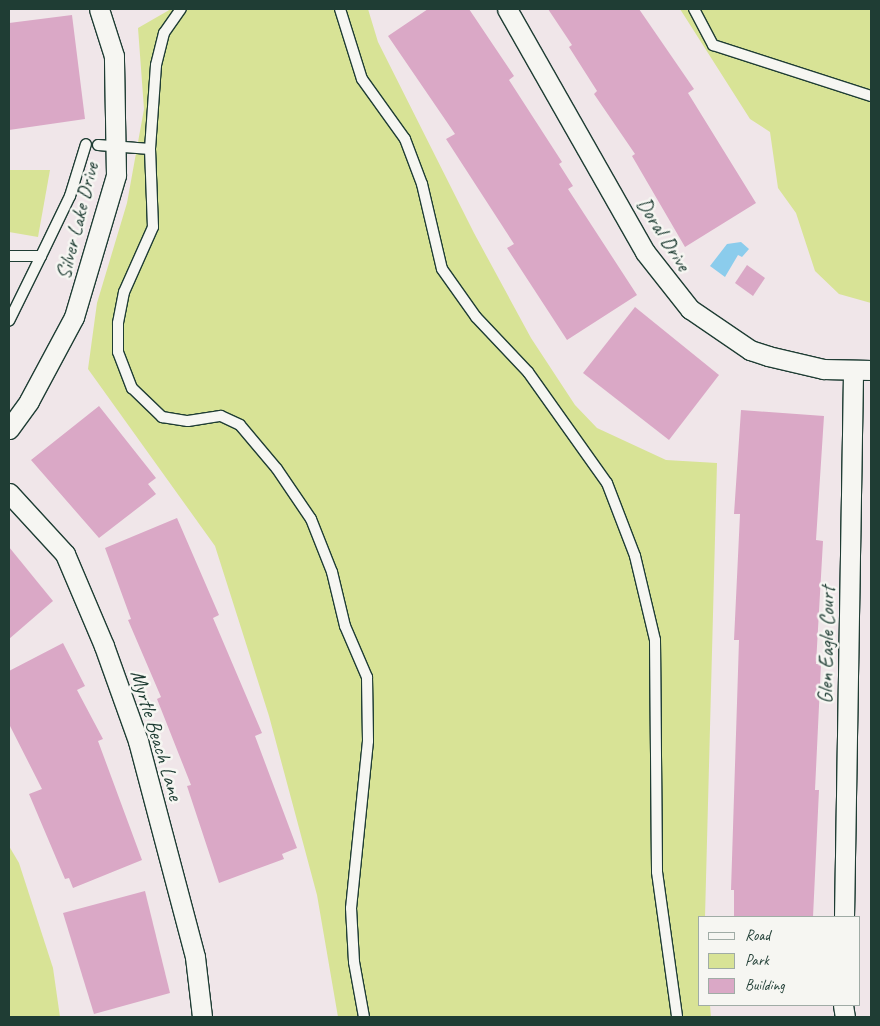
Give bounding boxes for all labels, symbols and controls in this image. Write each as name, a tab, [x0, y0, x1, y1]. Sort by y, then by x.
street label: Silver Lake Drive	[50, 160, 104, 282]
street label: Doral Drive	[632, 193, 696, 275]
street label: Glen Eagle Court	[812, 586, 840, 704]
street label: Myrtle Beach Lane	[125, 667, 189, 803]
legend	[698, 916, 860, 1006]
text: Road	[745, 926, 770, 945]
text: Park	[745, 951, 769, 970]
text: Building	[745, 976, 784, 995]

